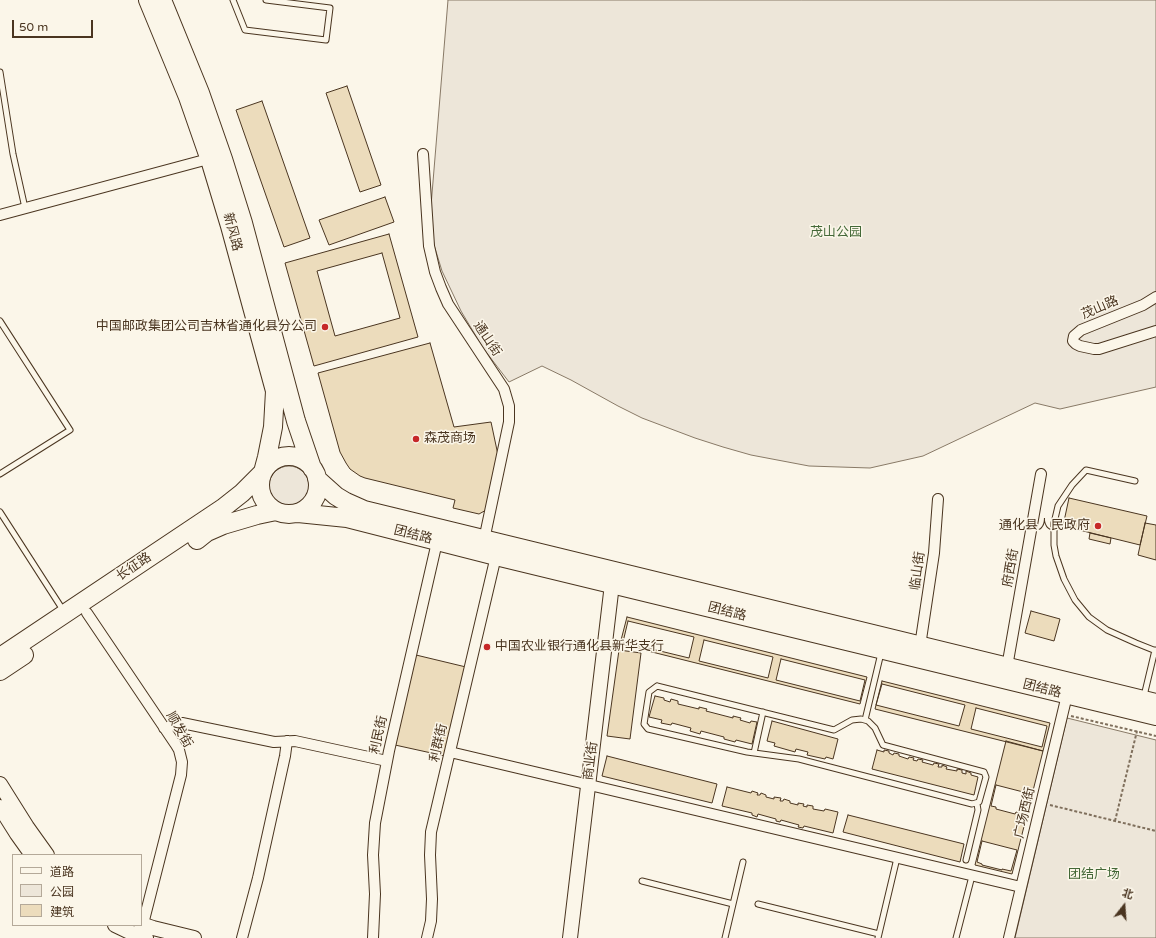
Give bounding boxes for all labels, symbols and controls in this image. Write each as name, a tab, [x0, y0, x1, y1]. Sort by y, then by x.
scale bar	[14, 12, 95, 38]
text: 50 m	[19, 20, 48, 34]
street label: 新风路	[219, 211, 245, 253]
park label: 茂山公园	[810, 225, 862, 241]
street label: 茂山路	[1079, 293, 1121, 323]
street label: 通山街	[470, 318, 504, 360]
place label: 中国邮政集团公司吉林省通化县分公司	[96, 319, 317, 335]
marker: 中国邮政集团公司吉林省通化县分公司	[320, 322, 330, 332]
place label: 森茂商场	[424, 431, 476, 447]
marker: 森茂商场	[411, 434, 421, 444]
place label: 通化县人民政府	[999, 518, 1090, 534]
marker: 通化县人民政府	[1093, 521, 1103, 531]
street label: 团结路	[392, 523, 434, 547]
street label: 府西街	[1000, 547, 1022, 589]
street label: 长征路	[113, 550, 155, 584]
street label: 临山街	[908, 551, 928, 591]
street label: 团结路	[706, 600, 748, 624]
place label: 中国农业银行通化县新华支行	[495, 639, 664, 655]
marker: 中国农业银行通化县新华支行	[482, 642, 492, 652]
street label: 团结路	[1021, 677, 1063, 701]
street label: 顺发街	[162, 709, 196, 751]
street label: 利民街	[367, 714, 391, 756]
street label: 利群街	[427, 722, 451, 764]
street label: 商业街	[581, 741, 601, 781]
street label: 广场西街	[1012, 786, 1038, 840]
legend	[12, 854, 142, 926]
text: 道路	[50, 865, 74, 879]
park label: 团结广场	[1068, 867, 1120, 883]
text: 公园	[50, 885, 74, 899]
north arrow	[1104, 886, 1144, 926]
text: 北	[1120, 886, 1135, 902]
text: 建筑	[50, 905, 74, 919]

